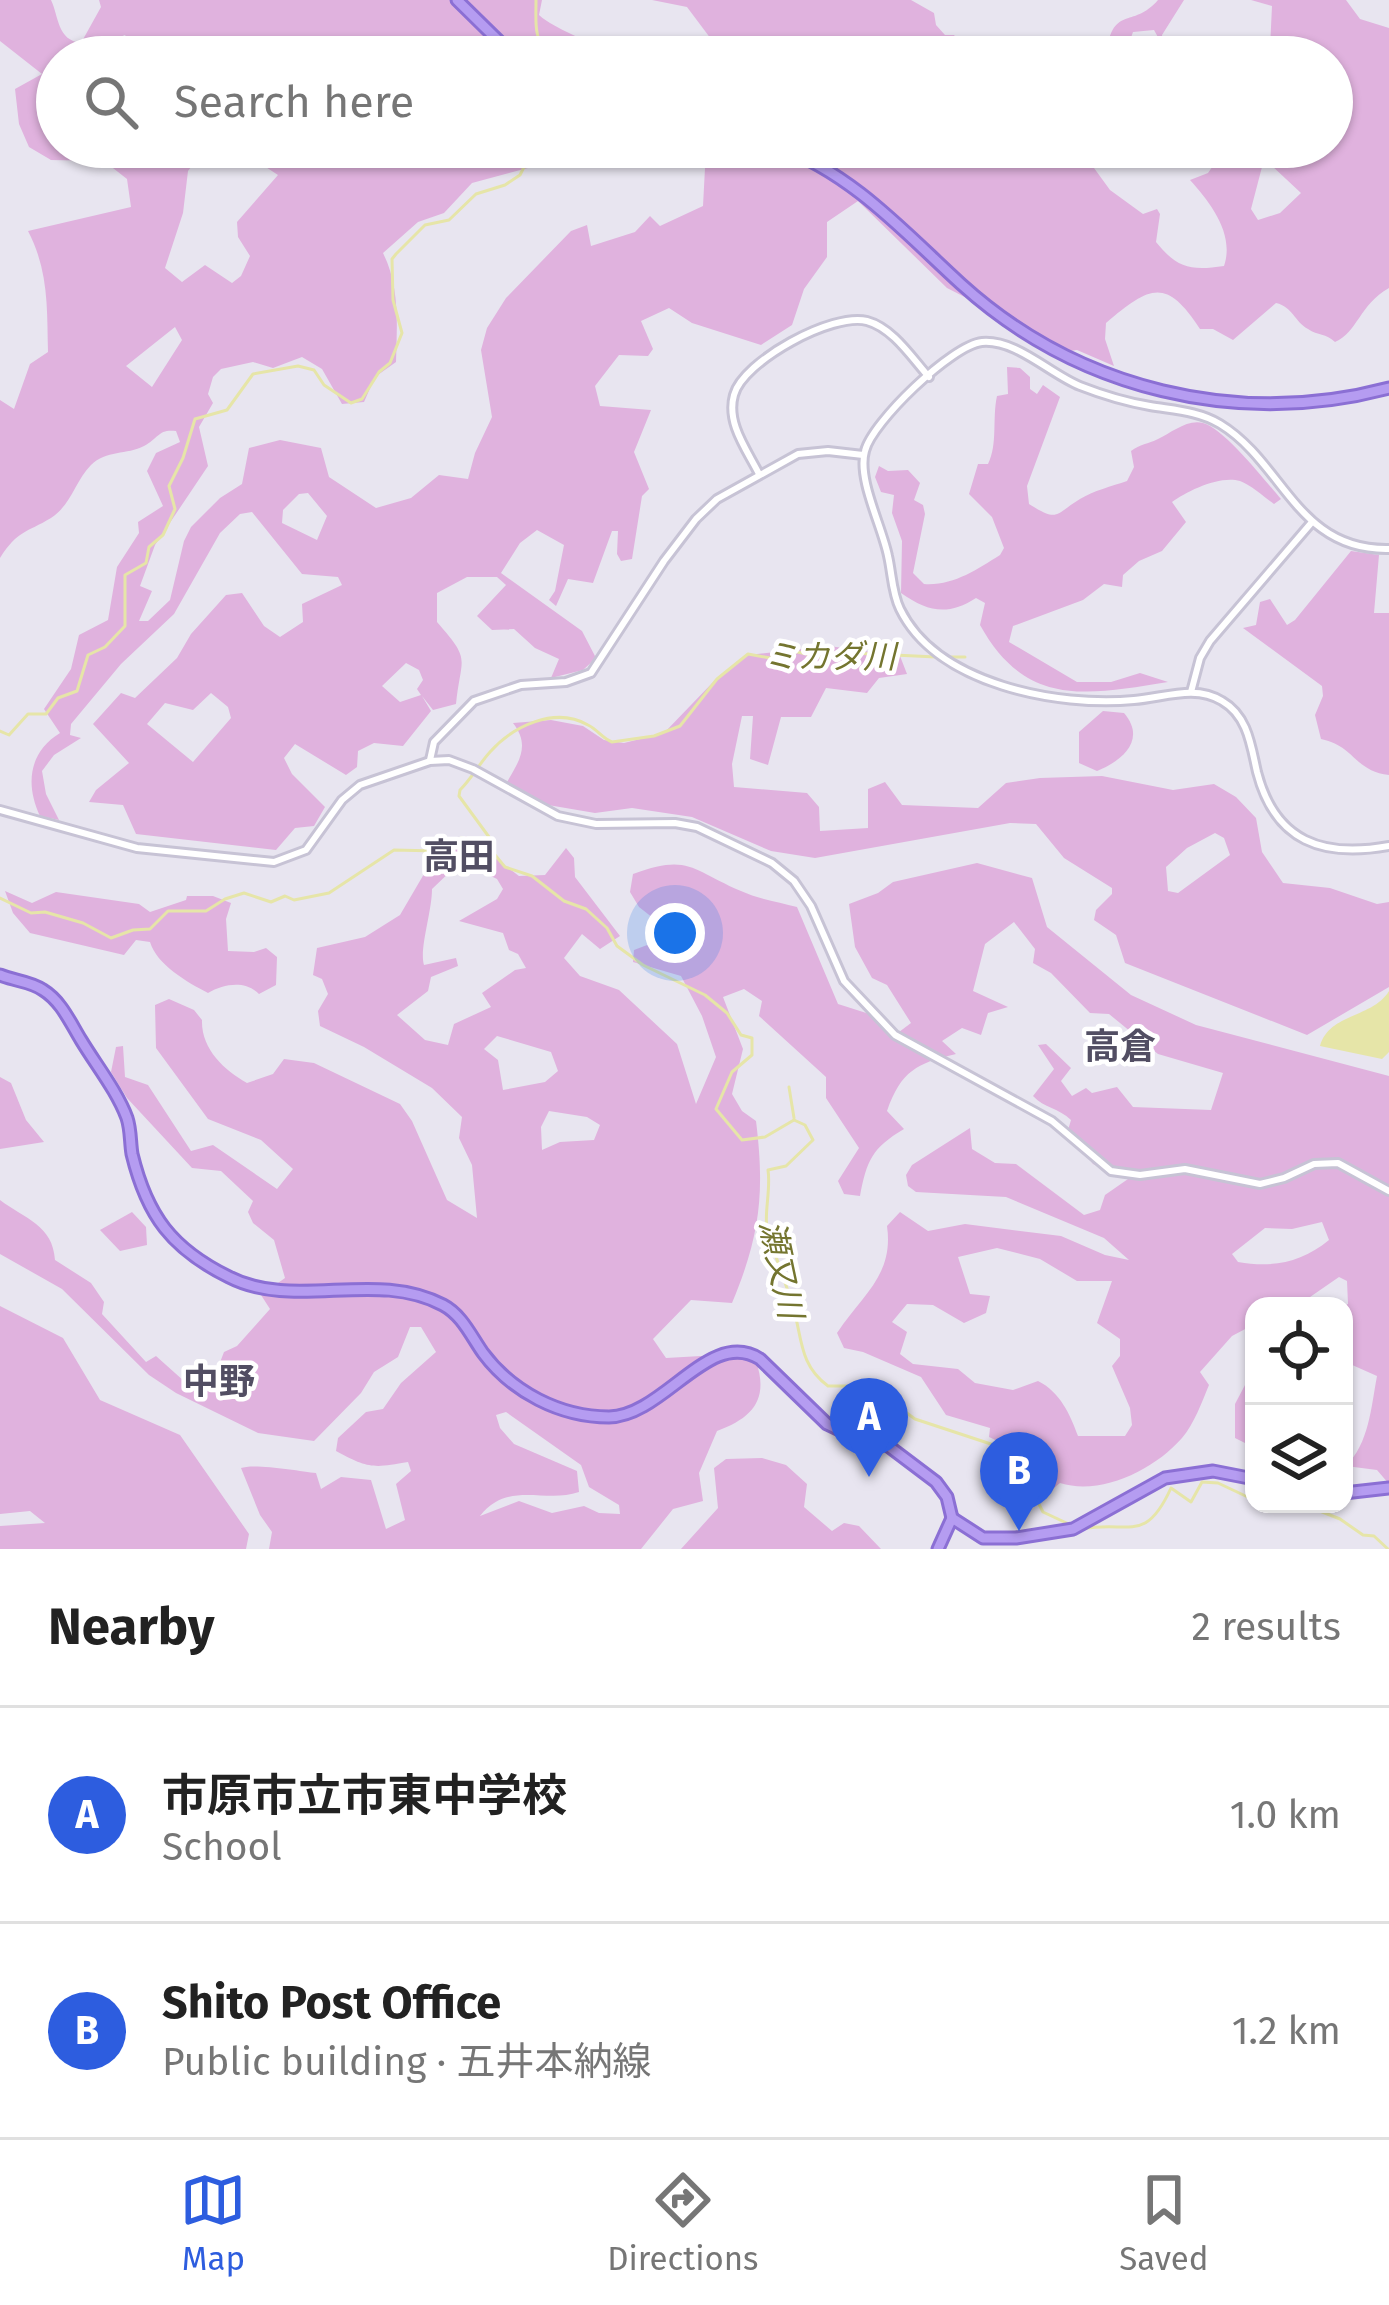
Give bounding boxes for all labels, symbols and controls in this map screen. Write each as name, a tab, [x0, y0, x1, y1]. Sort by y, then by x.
search box	[36, 36, 1353, 168]
icon: search	[78, 69, 144, 135]
text: Search here	[174, 75, 414, 129]
water label: ミカダ川	[764, 637, 899, 677]
district label: 高田	[423, 835, 495, 879]
your location	[645, 903, 705, 963]
district label: 高倉	[1084, 1025, 1156, 1069]
water label: 瀬又川	[751, 1217, 812, 1325]
map controls	[1245, 1297, 1353, 1513]
button: locate	[1245, 1297, 1353, 1405]
district label: 中野	[183, 1360, 255, 1404]
pin: A	[830, 1378, 908, 1477]
button: layers	[1245, 1405, 1353, 1513]
pin: B	[980, 1432, 1058, 1531]
text: Nearby	[48, 1596, 214, 1658]
text: 2 results	[1192, 1604, 1341, 1650]
text: 市原市立市東中学校	[162, 1769, 567, 1823]
text: A	[75, 1792, 99, 1838]
text: 1.0 km	[1230, 1792, 1341, 1838]
text: School	[162, 1824, 282, 1870]
text: Shito Post Office	[162, 1976, 501, 2030]
text: B	[75, 2008, 99, 2054]
text: 1.2 km	[1232, 2008, 1341, 2054]
text: Public building · 五井本納線	[162, 2039, 651, 2085]
tab: Map	[180, 2167, 246, 2279]
tab: Directions	[607, 2167, 759, 2279]
tab: Saved	[1119, 2167, 1209, 2279]

